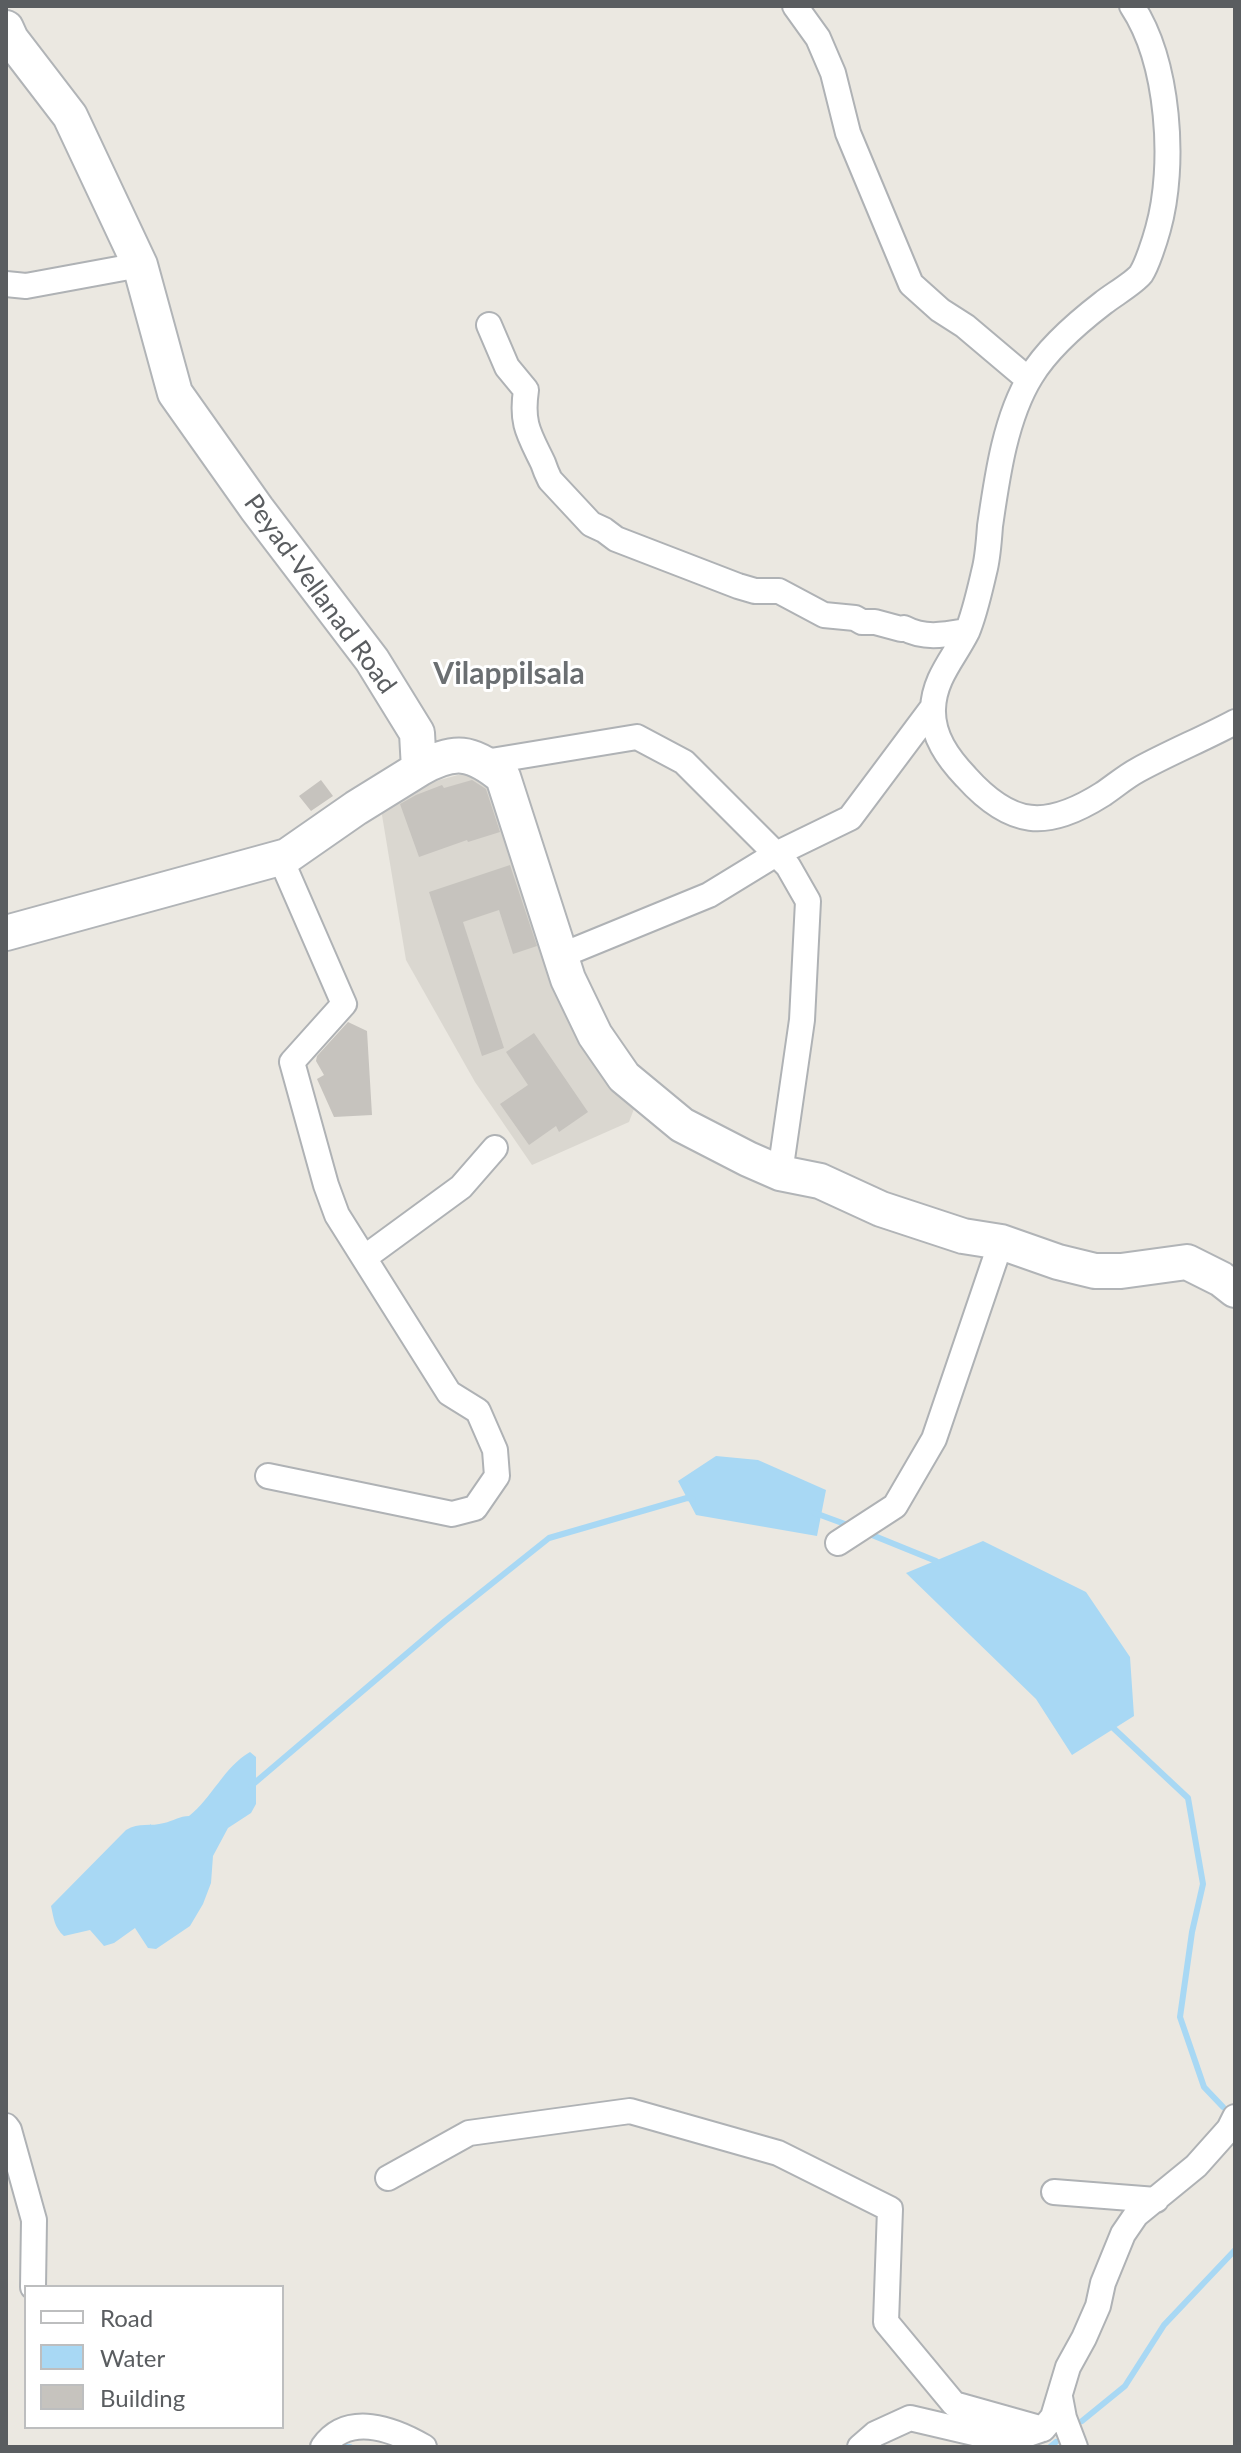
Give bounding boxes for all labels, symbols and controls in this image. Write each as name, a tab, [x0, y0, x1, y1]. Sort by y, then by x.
street label: Peyad-Vellanad Road	[237, 488, 403, 700]
district label: Vilappilsala	[433, 656, 585, 692]
legend	[24, 2285, 284, 2429]
text: Road	[100, 2303, 153, 2332]
text: Water	[100, 2343, 165, 2372]
text: Building	[100, 2383, 185, 2412]

